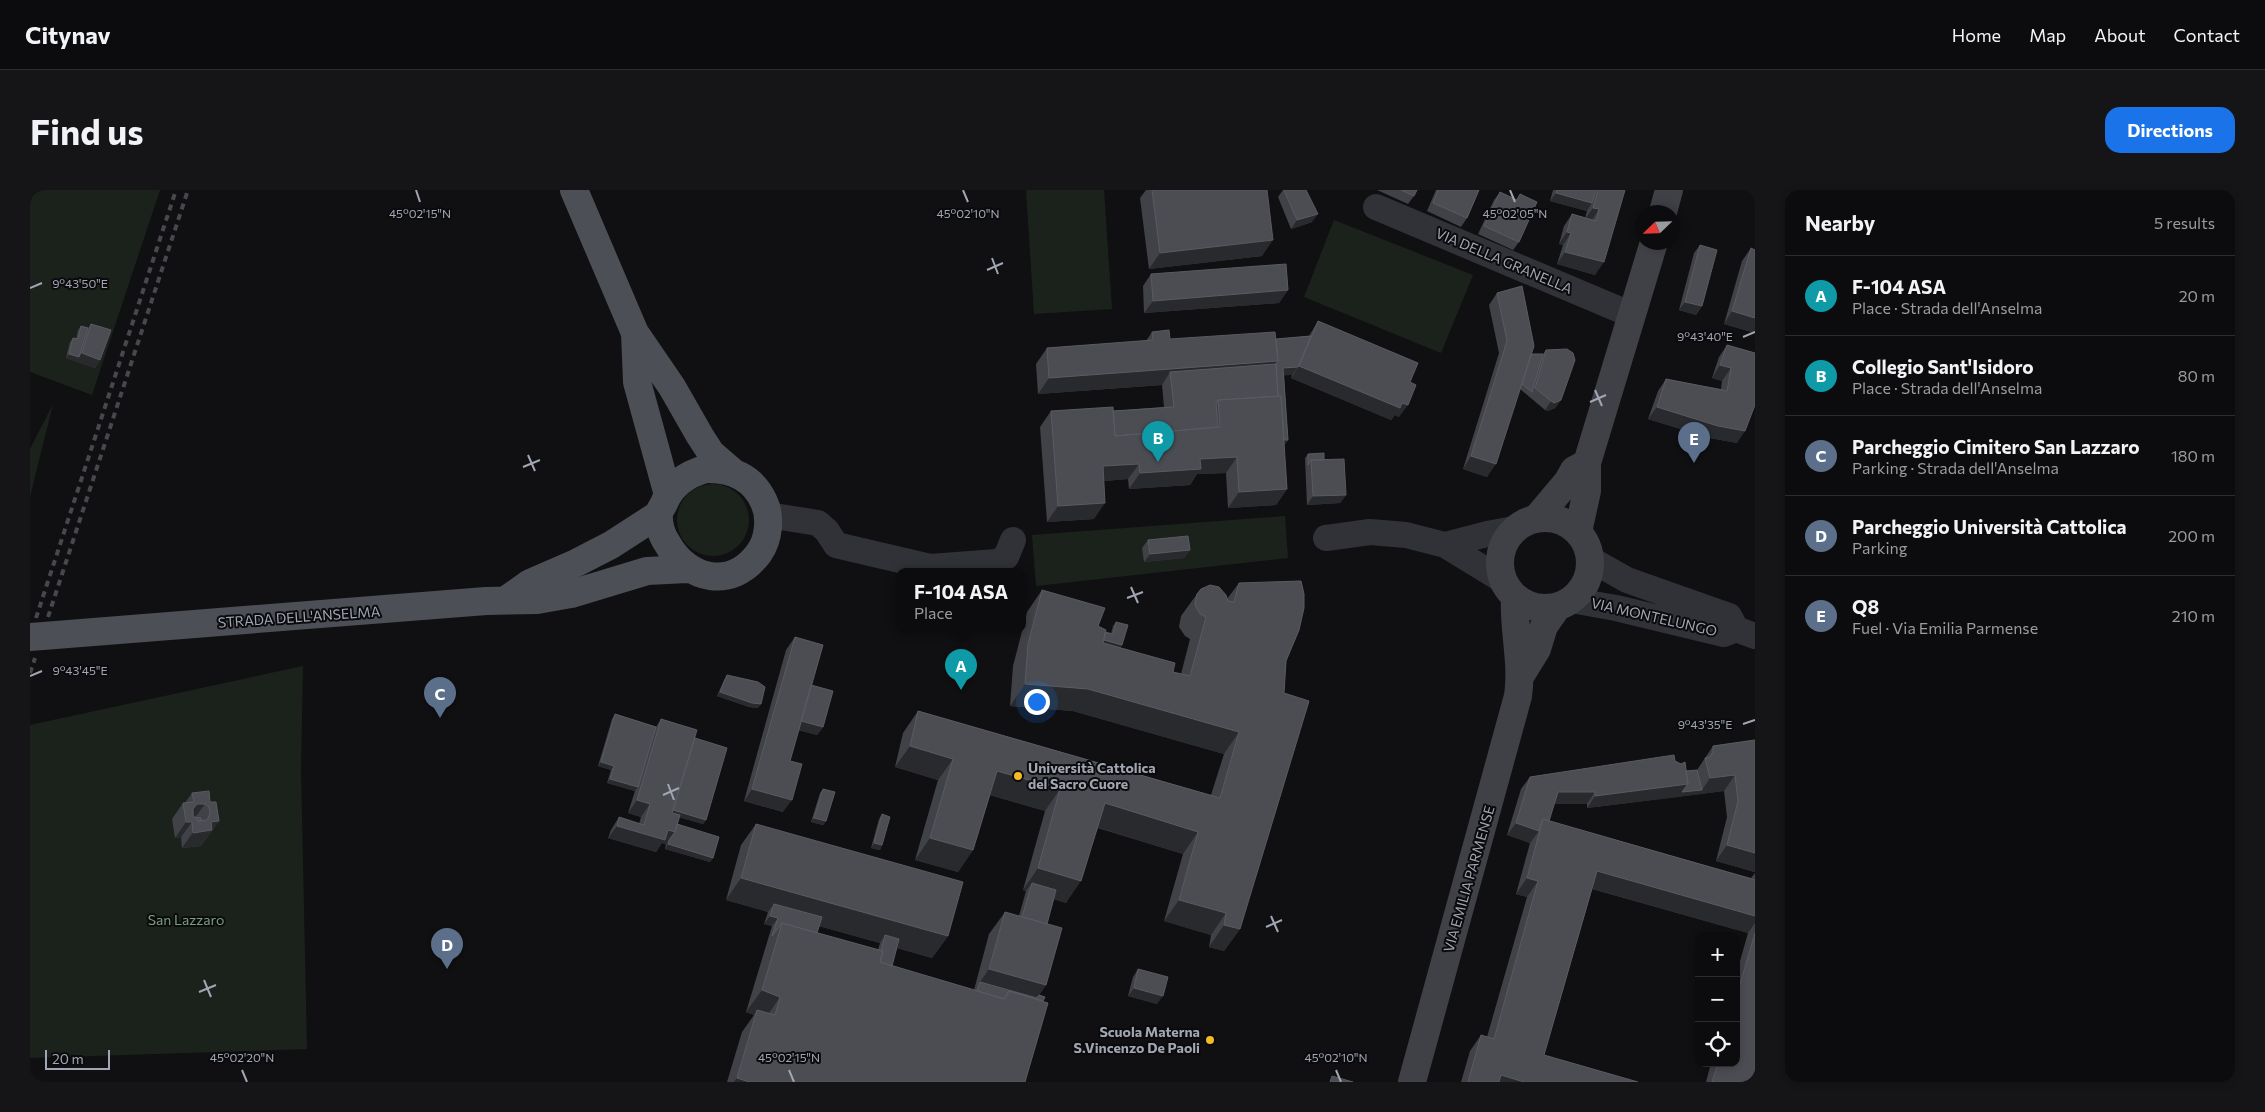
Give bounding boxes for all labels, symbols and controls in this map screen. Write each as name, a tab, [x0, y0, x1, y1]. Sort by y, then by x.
text: Citynav	[25, 20, 111, 49]
text: Home	[1952, 24, 2001, 46]
text: Map	[2029, 24, 2066, 46]
text: About	[2094, 24, 2146, 46]
text: Contact	[2174, 24, 2240, 46]
button: Directions	[2105, 107, 2235, 153]
text: Find us	[30, 109, 144, 152]
north arrow	[1635, 205, 1680, 250]
text: 45°02'15"N	[389, 206, 451, 220]
text: 45°02'10"N	[936, 206, 1000, 220]
text: 45°02'05"N	[1483, 206, 1547, 220]
text: Nearby	[1805, 210, 1875, 235]
text: 5 results	[2154, 213, 2215, 232]
street label: VIA DELLA GRANELLA	[1433, 224, 1575, 297]
text: F-104 ASA	[1852, 275, 1946, 298]
text: 9°43'50"E	[52, 276, 108, 290]
text: A	[1815, 286, 1827, 305]
text: 20 m	[2179, 286, 2215, 305]
text: Place · Strada dell'Anselma	[1852, 298, 2042, 317]
text: 9°43'40"E	[1677, 329, 1733, 343]
text: Collegio Sant'Isidoro	[1852, 355, 2034, 378]
text: B	[1816, 366, 1826, 385]
text: 80 m	[2178, 366, 2215, 385]
text: Place · Strada dell'Anselma	[1852, 378, 2042, 397]
pin: B	[1142, 421, 1174, 462]
pin: E	[1678, 422, 1710, 463]
text: Parcheggio Cimitero San Lazzaro	[1852, 435, 2140, 458]
text: C	[1816, 446, 1826, 465]
text: 180 m	[2171, 446, 2215, 465]
text: Parking · Strada dell'Anselma	[1852, 458, 2059, 477]
text: Parcheggio Università Cattolica	[1852, 515, 2127, 538]
text: D	[1815, 526, 1827, 545]
text: 200 m	[2168, 526, 2215, 545]
text: Parking	[1852, 538, 1907, 557]
popup	[896, 568, 1026, 633]
text: F-104 ASA	[914, 580, 1008, 603]
street label: VIA MONTELUNGO	[1590, 594, 1719, 639]
text: Q8	[1852, 595, 1879, 618]
street label: STRADA DELL'ANSELMA	[217, 602, 381, 631]
text: Place	[914, 603, 953, 622]
text: E	[1816, 606, 1826, 625]
text: 210 m	[2172, 606, 2215, 625]
text: Fuel · Via Emilia Parmense	[1852, 618, 2038, 637]
pin: A	[945, 649, 977, 690]
text: 9°43'45"E	[52, 663, 108, 677]
pin: C	[424, 677, 456, 718]
your location	[1024, 689, 1050, 715]
text: 9°43'35"E	[1678, 717, 1732, 731]
place label: Università Cattolica del Sacro Cuore	[1028, 759, 1156, 792]
marker: Università Cattolica del Sacro Cuore	[1012, 770, 1024, 782]
street label: VIA EMILIA PARMENSE	[1439, 804, 1498, 954]
park label: San Lazzaro	[148, 911, 224, 928]
pin: D	[431, 928, 463, 969]
map controls	[1695, 932, 1740, 1067]
button: +	[1695, 932, 1740, 977]
button: −	[1695, 977, 1740, 1022]
button: locate	[1695, 1022, 1740, 1067]
place label: Scuola Materna S.Vincenzo De Paoli	[1073, 1023, 1200, 1056]
marker: Scuola Materna S.Vincenzo De Paoli	[1204, 1034, 1216, 1046]
scale bar	[45, 1047, 110, 1070]
text: 20 m	[52, 1050, 84, 1067]
text: 45°02'20"N	[210, 1050, 274, 1064]
text: 45°02'15"N	[758, 1050, 820, 1064]
text: 45°02'10"N	[1304, 1050, 1368, 1064]

